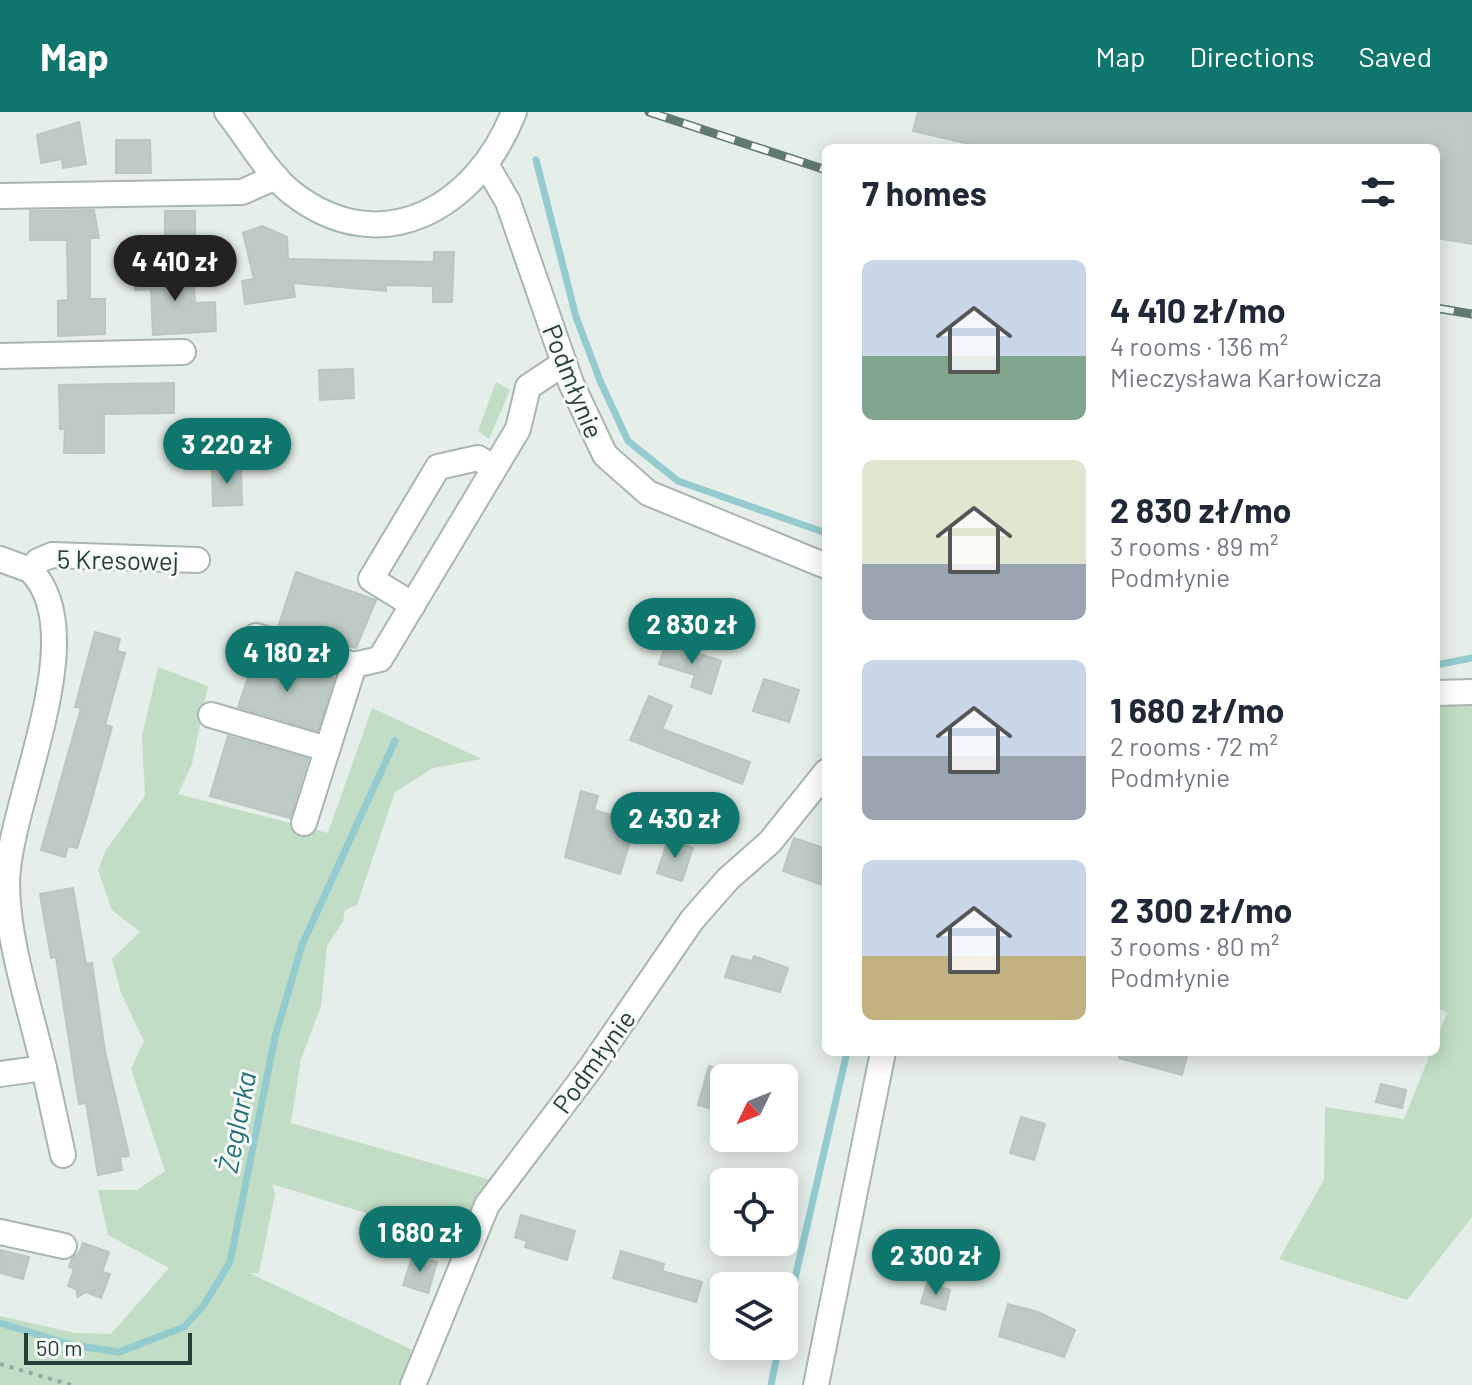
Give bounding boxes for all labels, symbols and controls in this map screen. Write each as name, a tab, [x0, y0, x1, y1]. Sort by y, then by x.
text: Map	[40, 33, 109, 79]
text: Map	[1096, 39, 1145, 73]
text: Directions	[1189, 39, 1315, 73]
text: Saved	[1359, 39, 1432, 73]
icon: filters	[1356, 170, 1400, 214]
text: 7 homes	[862, 172, 987, 213]
pin: 4 410 zł	[92, 235, 258, 303]
text: 4 410 zł	[132, 245, 218, 276]
text: 4 410 zł/mo	[1110, 289, 1286, 330]
icon: home	[926, 292, 1022, 388]
street label: Podmłynie	[537, 319, 611, 443]
text: 4 rooms · 136 m²	[1110, 330, 1288, 361]
text: Mieczysława Karłowicza	[1110, 361, 1382, 392]
pin: 3 220 zł	[144, 418, 310, 486]
text: 3 220 zł	[181, 428, 273, 459]
text: 2 830 zł/mo	[1110, 489, 1292, 530]
icon: home	[926, 492, 1022, 588]
text: 3 rooms · 89 m²	[1110, 530, 1278, 561]
street label: 5 Kresowej	[57, 542, 179, 576]
text: Podmłynie	[1110, 561, 1230, 592]
pin: 2 830 zł	[609, 598, 775, 666]
text: 2 830 zł	[646, 608, 738, 639]
pin: 4 180 zł	[204, 626, 370, 694]
text: 4 180 zł	[243, 636, 331, 667]
text: 1 680 zł/mo	[1110, 689, 1284, 730]
icon: home	[926, 692, 1022, 788]
text: 2 rooms · 72 m²	[1110, 730, 1278, 761]
text: Podmłynie	[1110, 761, 1230, 792]
pin: 2 430 zł	[592, 792, 758, 860]
text: 2 430 zł	[629, 802, 721, 833]
text: 2 300 zł/mo	[1110, 889, 1293, 930]
icon: home	[926, 892, 1022, 988]
text: 3 rooms · 80 m²	[1110, 930, 1280, 961]
text: Podmłynie	[1110, 961, 1230, 992]
street label: Podmłynie	[545, 1003, 641, 1119]
north arrow	[710, 1064, 798, 1152]
map controls	[710, 1064, 798, 1360]
water label: Żeglarka	[209, 1068, 263, 1176]
button: locate	[710, 1168, 798, 1256]
pin: 1 680 zł	[337, 1206, 503, 1274]
text: 1 680 zł	[377, 1216, 463, 1247]
pin: 2 300 zł	[853, 1229, 1019, 1297]
text: 2 300 zł	[890, 1239, 982, 1270]
button: layers	[710, 1272, 798, 1360]
scale bar	[24, 1329, 192, 1365]
text: 50 m	[36, 1334, 82, 1360]

